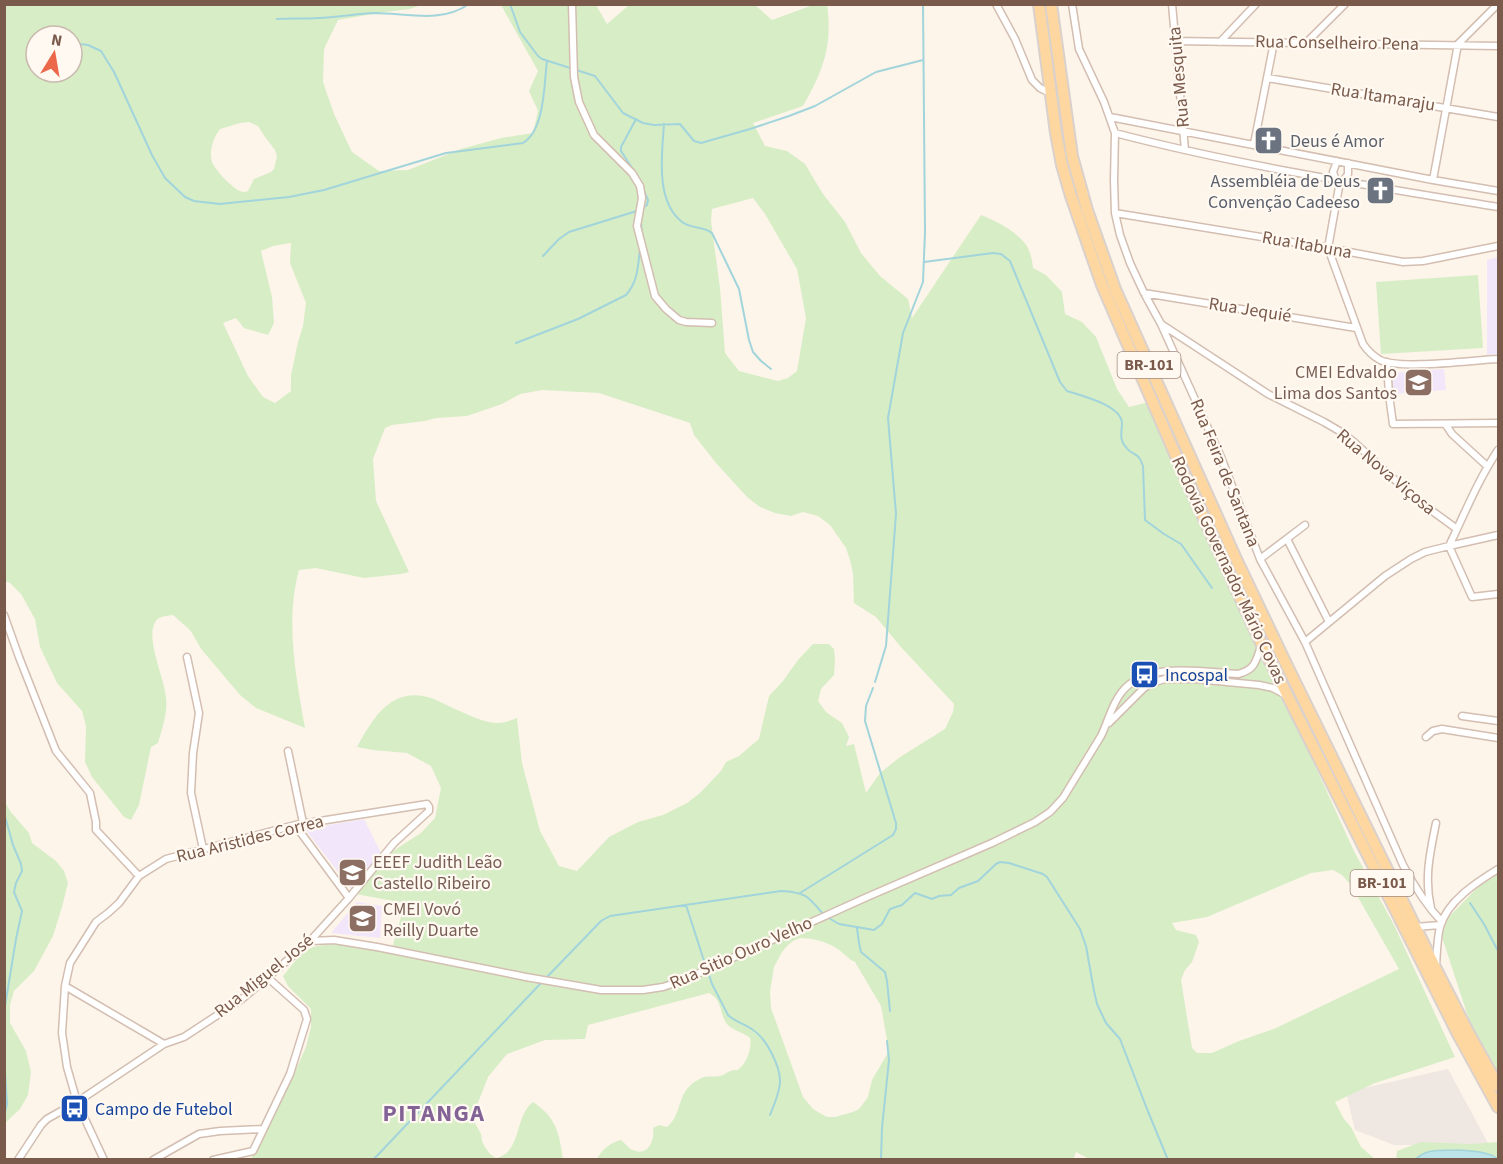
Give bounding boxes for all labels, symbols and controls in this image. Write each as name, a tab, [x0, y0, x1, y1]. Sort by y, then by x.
north arrow	[24, 24, 84, 84]
street label: Rua Mesquita	[1162, 25, 1196, 129]
text: N	[49, 28, 64, 52]
street label: Rua Conselheiro Pena	[1255, 29, 1419, 57]
street label: Rua Itamaraju	[1329, 76, 1437, 118]
church icon: Deus é Amor	[1253, 125, 1285, 157]
place label: Deus é Amor	[1290, 129, 1385, 154]
place label: Assembléia de Deus Convenção Cadeeso	[1208, 169, 1360, 215]
church icon: Assembléia de Deus Convenção Cadeeso	[1365, 175, 1397, 207]
street label: Rua Itabuna	[1260, 225, 1354, 265]
street label: Rua Jequié	[1207, 291, 1293, 329]
road number: BR-101	[1118, 352, 1180, 378]
place label: CMEI Edvaldo Lima dos Santos	[1274, 360, 1397, 406]
school or university icon: CMEI Edvaldo Lima dos Santos	[1402, 366, 1434, 398]
street label: Rua Feira de Santana	[1184, 395, 1266, 551]
street label: Rua Nova Viçosa	[1331, 423, 1441, 521]
street label: Rodovia Governador Mário Covas	[1165, 452, 1293, 688]
bus stop icon: Incospal	[1128, 659, 1160, 691]
place label: Incospal	[1165, 663, 1228, 688]
street label: Rua Aristides Correa	[174, 809, 326, 869]
place label: EEEF Judith Leão Castello Ribeiro	[373, 850, 502, 896]
school or university icon: EEEF Judith Leão Castello Ribeiro	[336, 856, 368, 888]
road number: BR-101	[1350, 870, 1414, 896]
place label: CMEI Vovó Reilly Duarte	[383, 897, 479, 943]
school or university icon: CMEI Vovó Reilly Duarte	[346, 903, 378, 935]
street label: Rua Sitio Ouro Velho	[666, 910, 816, 996]
street label: Rua Miguel José	[209, 928, 319, 1024]
bus stop icon: Campo de Futebol	[58, 1093, 90, 1125]
district label: PITANGA	[383, 1096, 486, 1131]
place label: Campo de Futebol	[95, 1097, 233, 1122]

